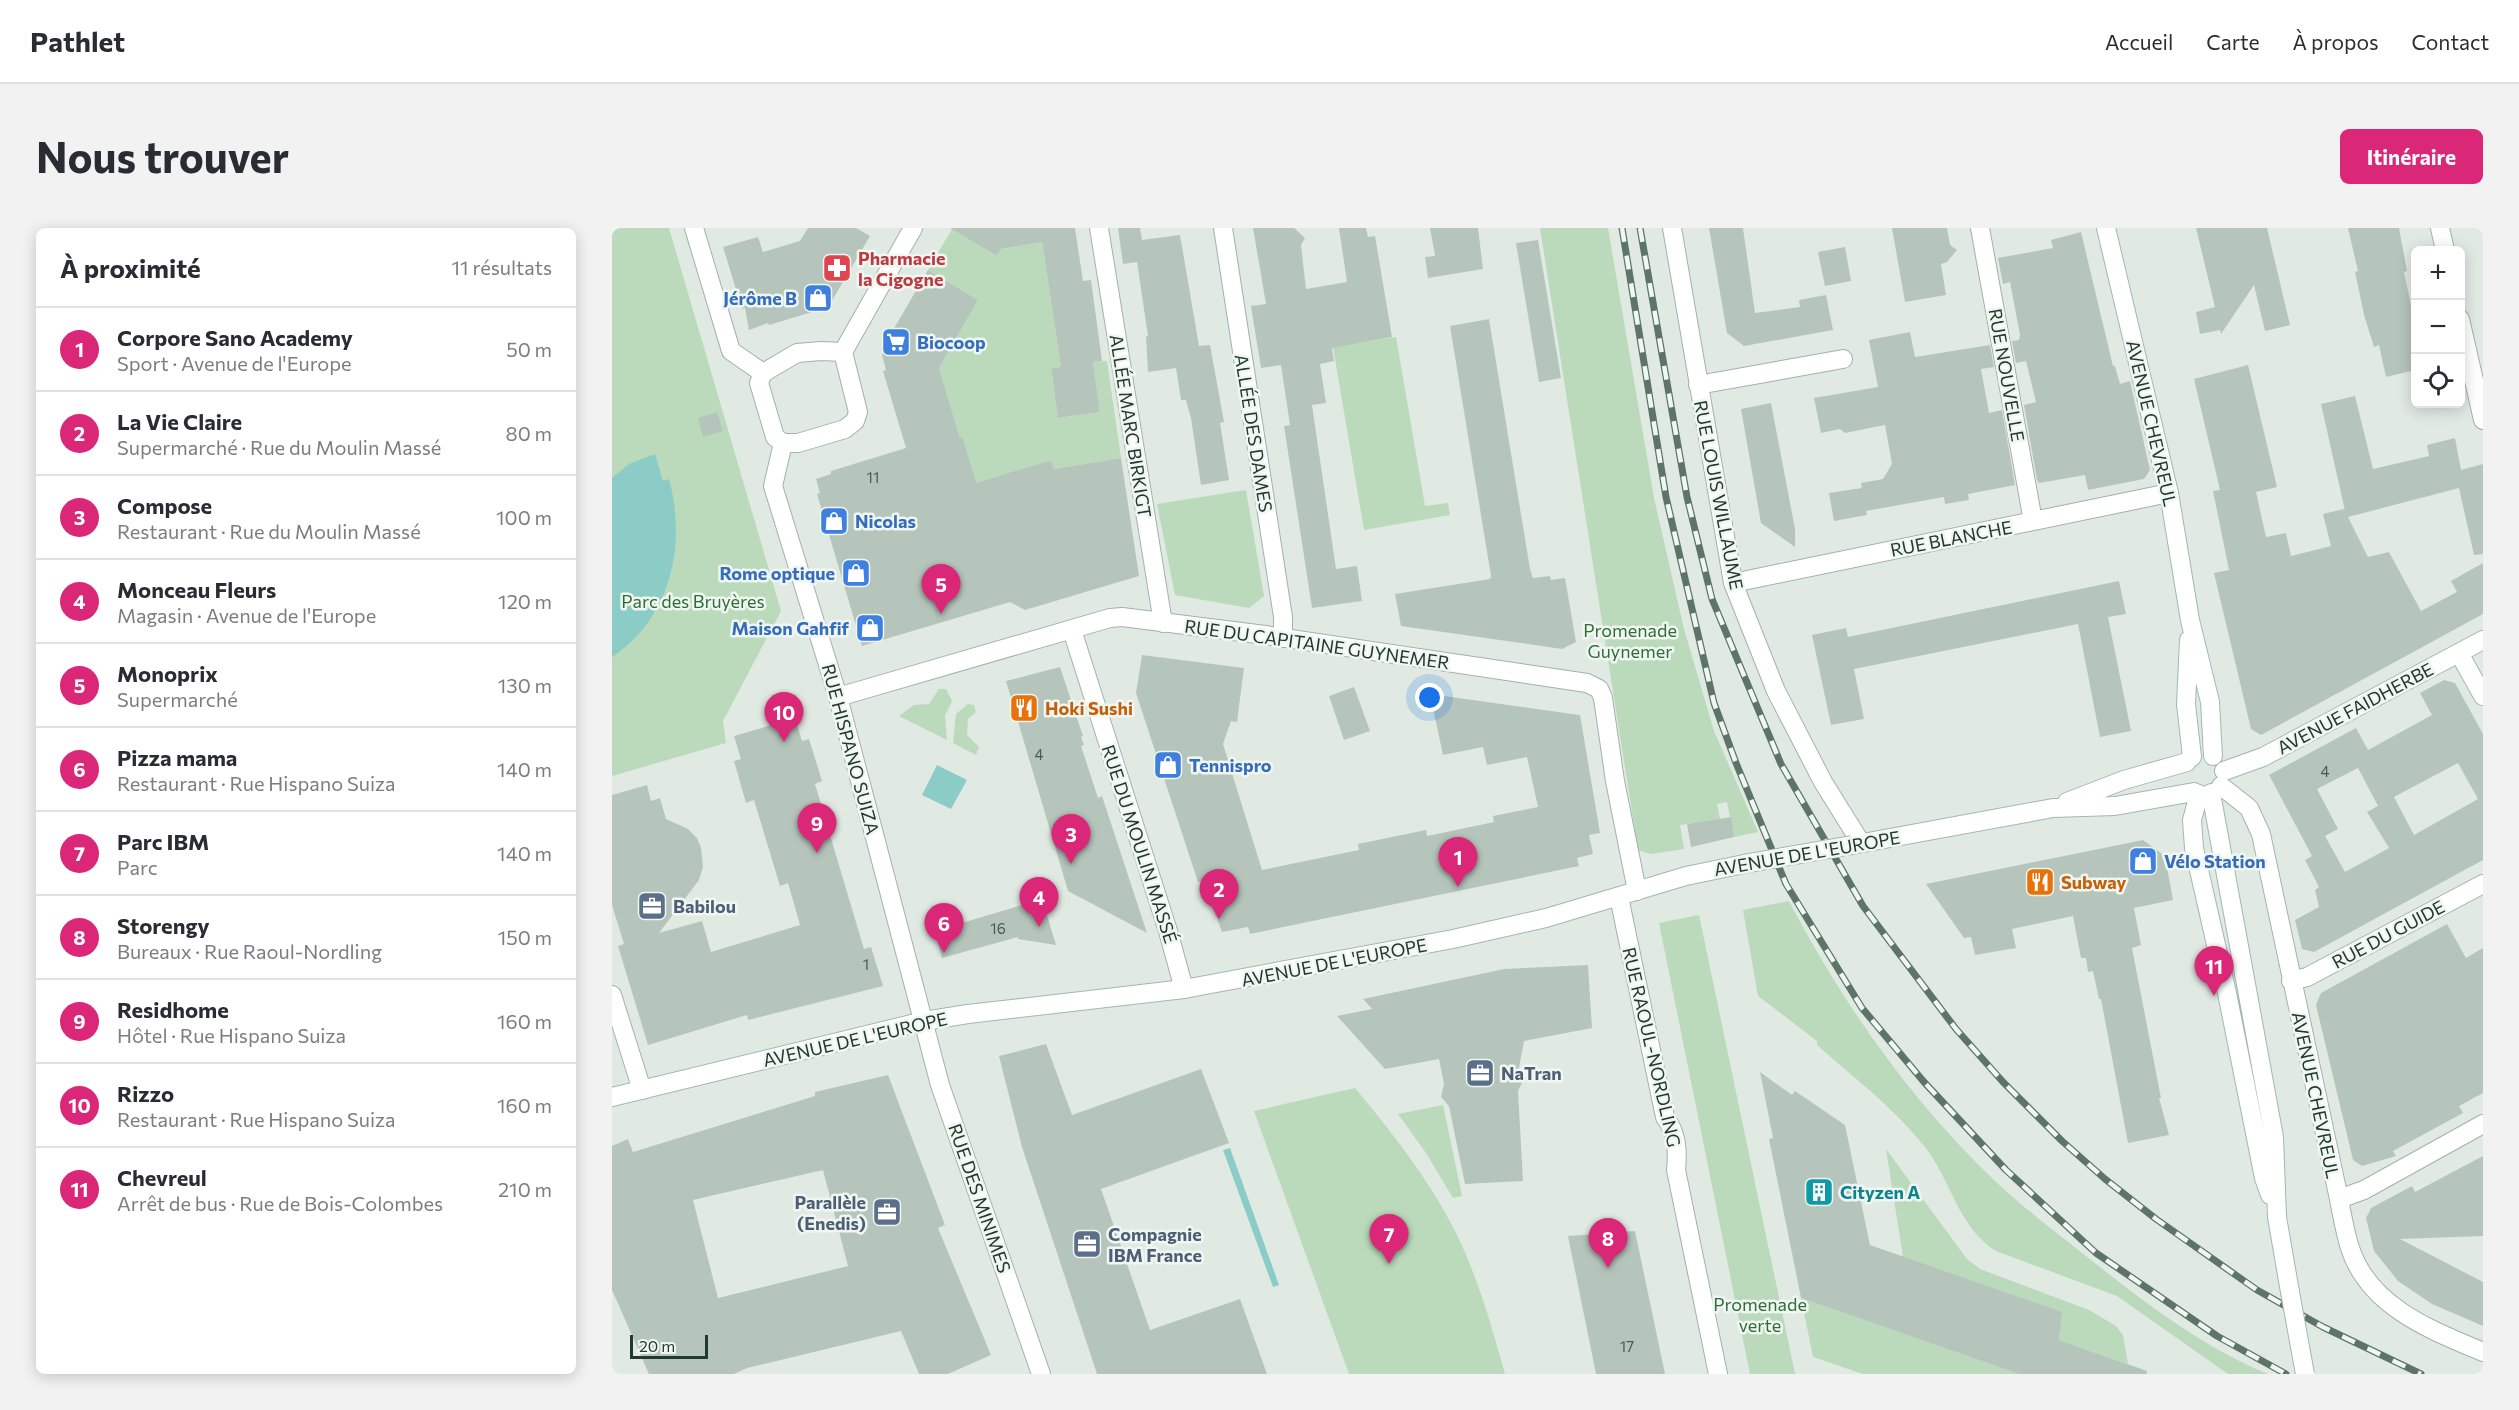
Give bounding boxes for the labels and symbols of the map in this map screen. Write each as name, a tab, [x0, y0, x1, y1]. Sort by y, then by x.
place label: Pharmacie la Cigogne	[858, 247, 945, 290]
pharmacy icon: Pharmacie la Cigogne	[821, 252, 853, 284]
shop icon: Jérôme B	[802, 282, 834, 314]
place label: Jérôme B	[723, 287, 797, 309]
street label: RUE NOUVELLE	[1984, 307, 2030, 443]
supermarket icon: Biocoop	[880, 326, 912, 358]
place label: Biocoop	[917, 331, 986, 353]
street label: ALLÉE MARC BIRKIGT	[1106, 333, 1156, 519]
street label: AVENUE CHEVREUL	[2122, 338, 2182, 508]
street label: ALLÉE DES DAMES	[1231, 353, 1277, 513]
street label: RUE LOUIS WILLAUME	[1690, 398, 1748, 592]
house number: 11	[867, 468, 879, 486]
shop icon: Nicolas	[818, 505, 850, 537]
place label: Nicolas	[855, 510, 916, 532]
street label: RUE BLANCHE	[1888, 515, 2014, 561]
shop icon: Rome optique	[840, 557, 872, 589]
place label: Rome optique	[720, 562, 835, 584]
pin: 5	[922, 564, 960, 614]
park label: Parc des Bruyères	[621, 590, 765, 612]
shop icon: Maison Gahfif	[854, 612, 886, 644]
street label: RUE DU CAPITAINE GUYNEMER	[1183, 615, 1451, 673]
place label: Maison Gahfif	[732, 617, 850, 639]
park label: Promenade Guynemer	[1583, 619, 1677, 662]
street label: AVENUE FAIDHERBE	[2273, 657, 2437, 759]
street label: RUE HISPANO SUIZA	[818, 661, 884, 837]
your location	[1415, 683, 1444, 712]
pin: 10	[764, 692, 804, 742]
restaurant icon: Hoki Sushi	[1008, 692, 1040, 724]
place label: Hoki Sushi	[1045, 697, 1133, 719]
street label: RUE DU MOULIN MASSÉ	[1097, 742, 1183, 946]
house number: 4	[1035, 745, 1044, 763]
shop icon: Tennispro	[1152, 749, 1184, 781]
place label: Tennispro	[1189, 754, 1272, 776]
house number: 4	[2321, 762, 2330, 780]
pin: 9	[798, 804, 836, 853]
pin: 3	[1052, 814, 1090, 864]
street label: AVENUE DE L'EUROPE	[1712, 826, 1902, 880]
pin: 1	[1438, 838, 1478, 887]
shop icon: Vélo Station	[2127, 845, 2159, 877]
place label: Vélo Station	[2164, 850, 2266, 872]
restaurant icon: Subway	[2024, 866, 2056, 898]
pin: 2	[1200, 870, 1238, 919]
place label: Subway	[2061, 871, 2126, 893]
pin: 4	[1020, 878, 1058, 927]
office icon: Babilou	[636, 890, 668, 922]
place label: Babilou	[673, 895, 736, 917]
street label: RUE DU GUIDE	[2328, 895, 2448, 973]
pin: 6	[924, 904, 964, 953]
house number: 16	[990, 919, 1006, 937]
street label: AVENUE DE L'EUROPE	[1239, 933, 1429, 991]
street label: RUE RAOUL-NORDLING	[1618, 945, 1686, 1149]
pin: 11	[2194, 946, 2234, 996]
house number: 1	[863, 955, 869, 973]
street label: AVENUE DE L'EUROPE	[761, 1007, 949, 1071]
street label: AVENUE CHEVREUL	[2288, 1010, 2344, 1180]
office icon: NaTran	[1464, 1057, 1496, 1089]
place label: NaTran	[1501, 1062, 1562, 1084]
street label: RUE DES MINIMES	[944, 1121, 1016, 1275]
building icon: Cityzen A	[1803, 1176, 1835, 1208]
place label: Cityzen A	[1840, 1181, 1920, 1203]
place label: Parallèle (Enedis)	[794, 1191, 866, 1234]
office icon: Parallèle (Enedis)	[871, 1196, 903, 1228]
pin: 7	[1370, 1214, 1408, 1264]
pin: 8	[1588, 1218, 1628, 1268]
place label: Compagnie IBM France	[1108, 1223, 1202, 1266]
office icon: Compagnie IBM France	[1071, 1228, 1103, 1260]
park label: Promenade verte	[1713, 1293, 1807, 1336]
scale bar	[630, 1332, 708, 1360]
house number: 17	[1620, 1337, 1634, 1355]

